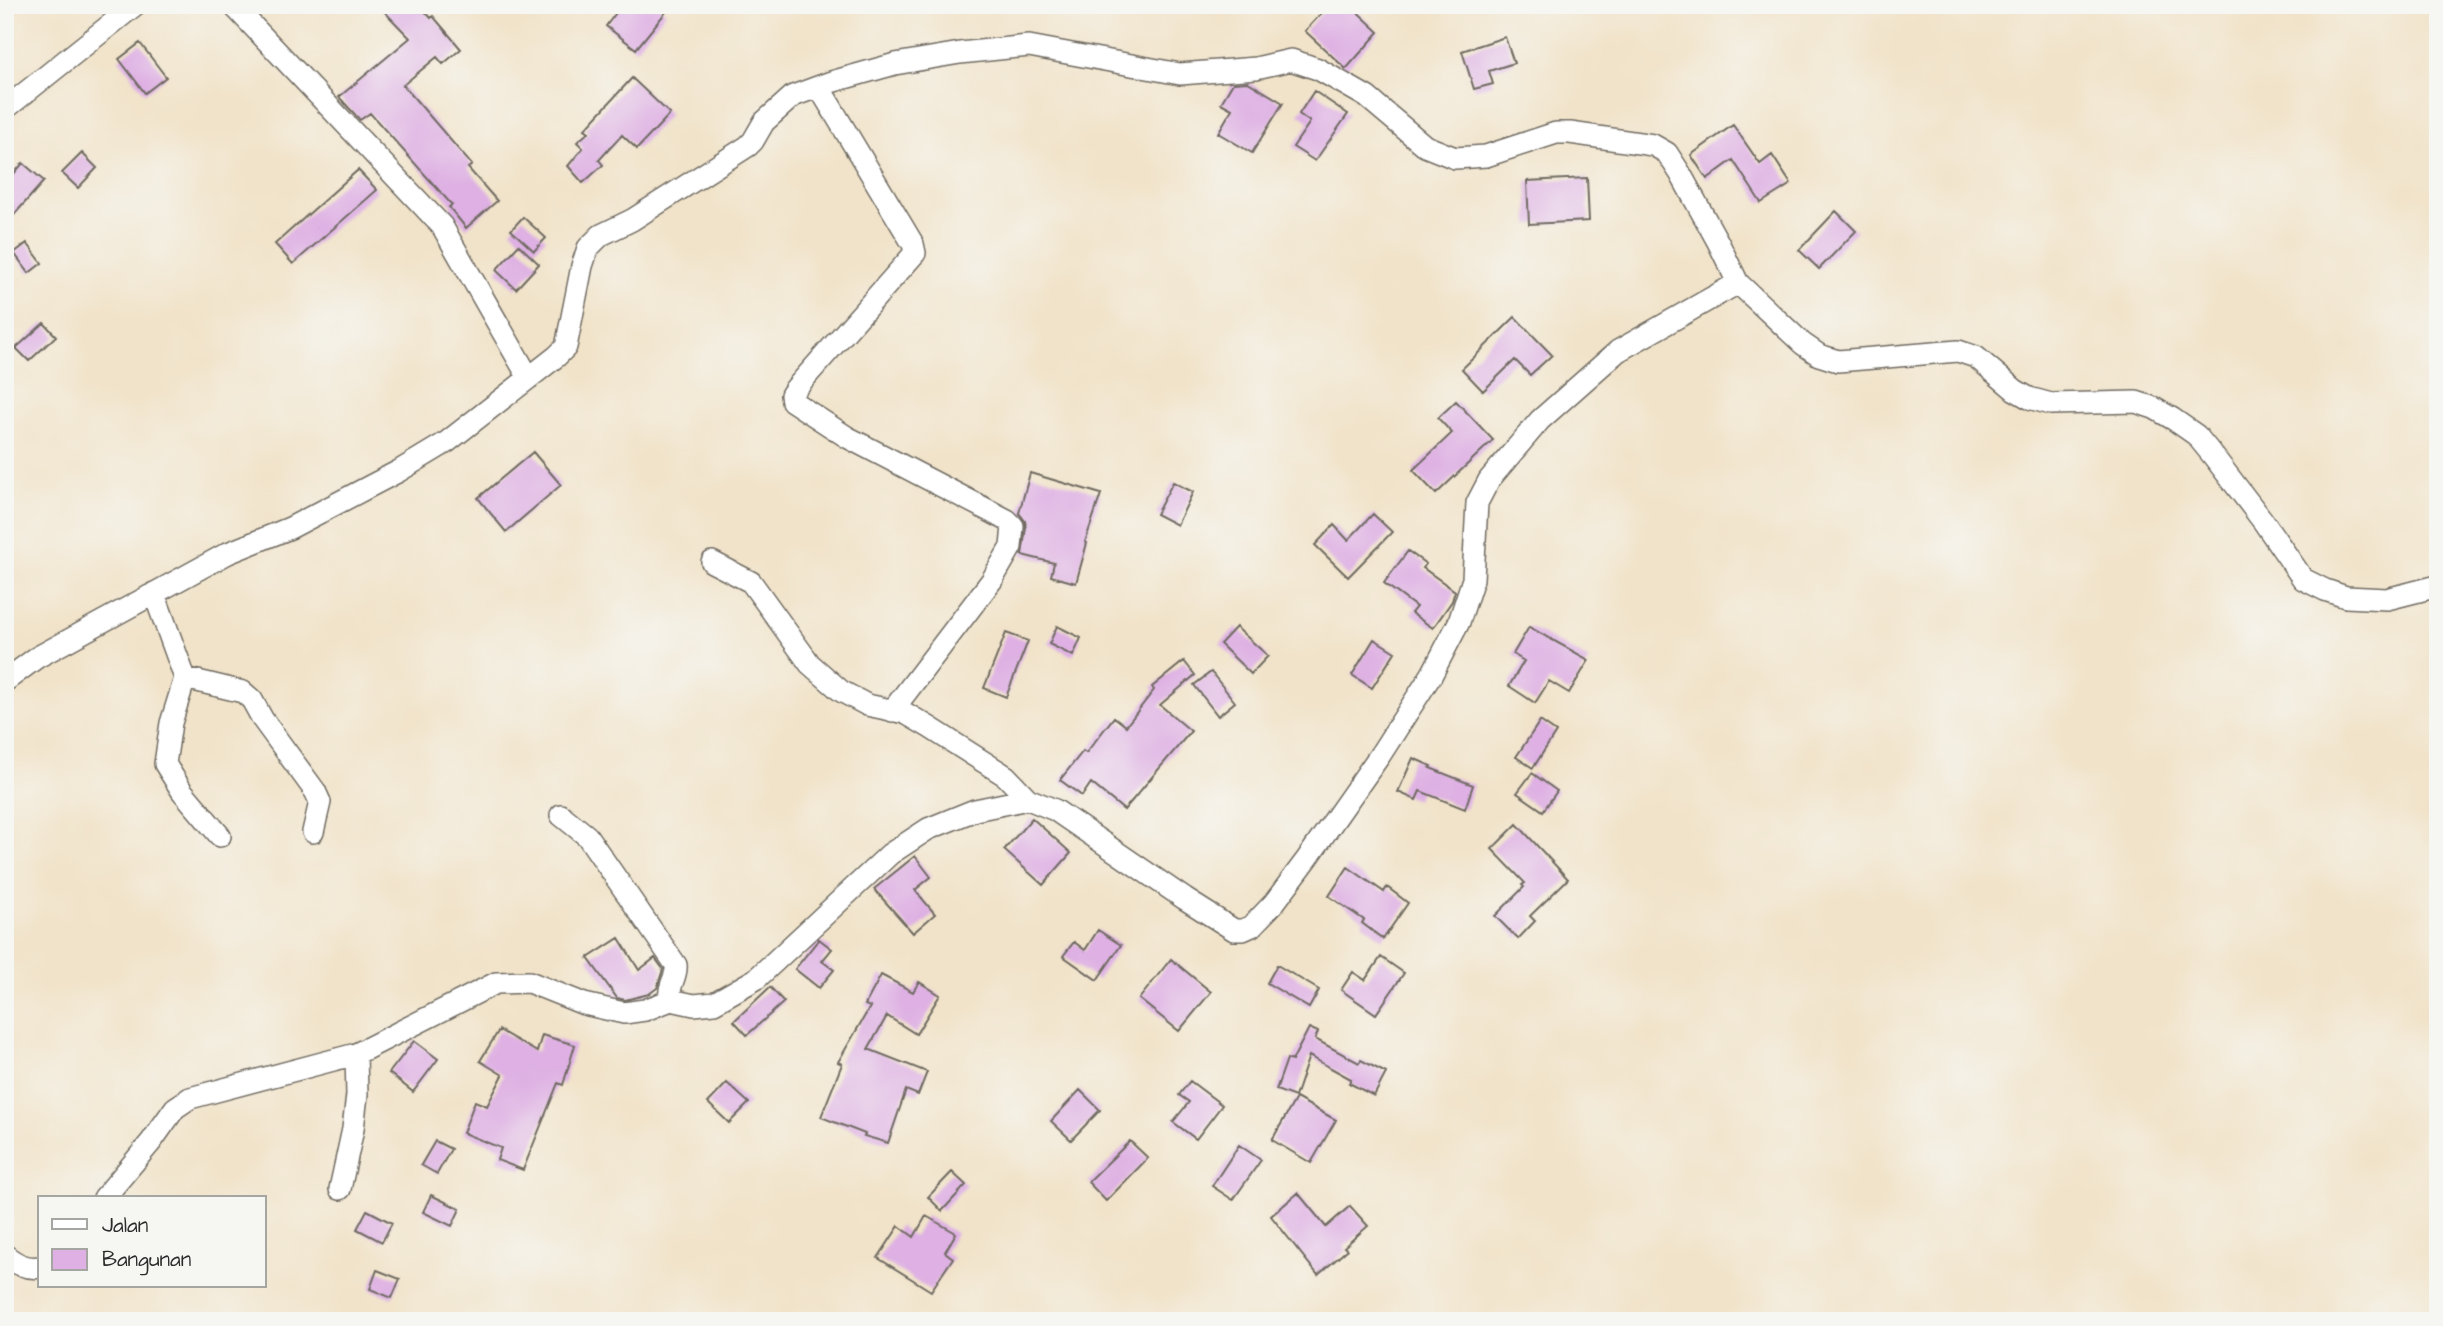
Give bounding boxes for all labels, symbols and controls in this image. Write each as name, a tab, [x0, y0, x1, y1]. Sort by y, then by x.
legend	[38, 1196, 266, 1288]
text: Jalan	[102, 1211, 148, 1240]
text: Bangunan	[102, 1245, 191, 1276]

